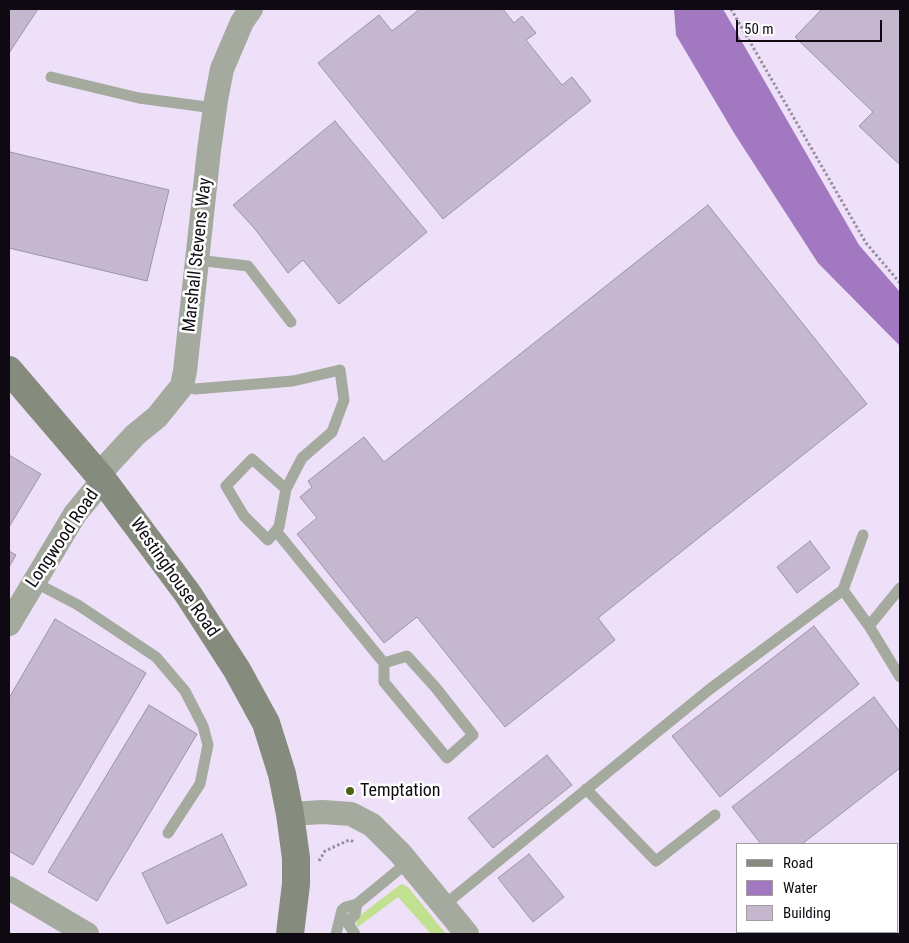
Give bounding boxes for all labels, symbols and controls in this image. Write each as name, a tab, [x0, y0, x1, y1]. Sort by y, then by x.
scale bar	[739, 10, 885, 42]
text: 50 m	[744, 20, 774, 38]
street label: Marshall Stevens Way	[179, 177, 217, 333]
street label: Longwood Road	[22, 486, 104, 592]
street label: Westinghouse Road	[125, 514, 223, 642]
place label: Temptation	[360, 780, 441, 802]
marker: Temptation	[344, 785, 356, 797]
legend	[736, 843, 899, 933]
text: Road	[783, 854, 813, 872]
text: Water	[783, 879, 817, 897]
text: Building	[783, 904, 831, 922]

